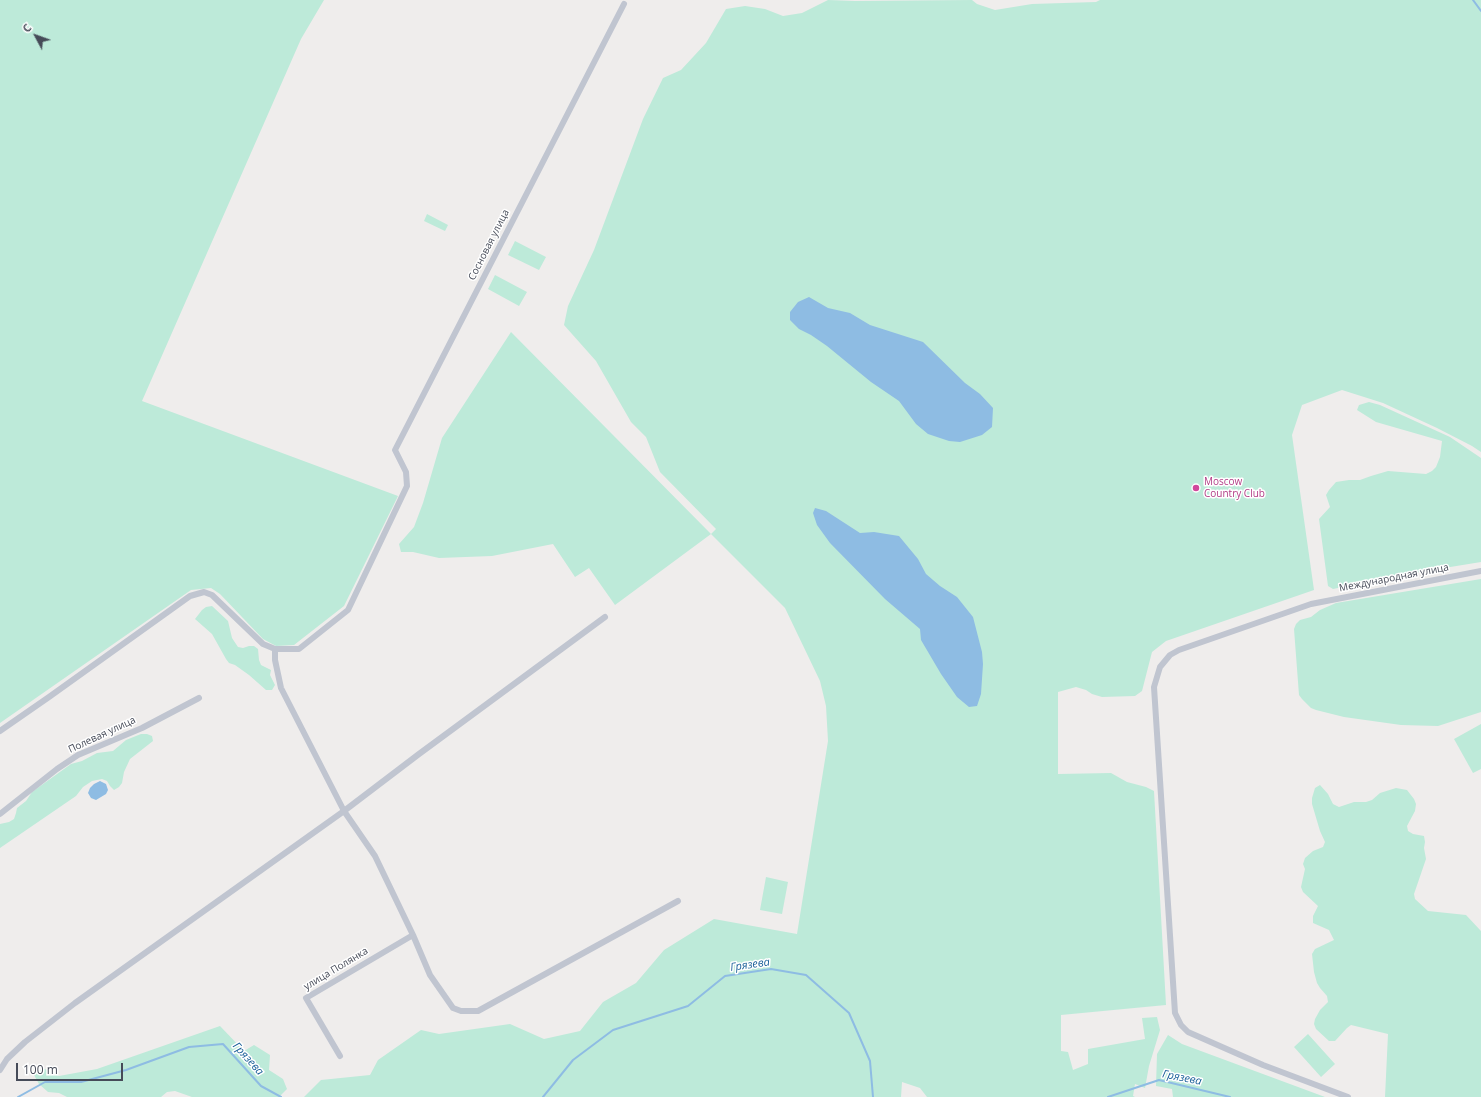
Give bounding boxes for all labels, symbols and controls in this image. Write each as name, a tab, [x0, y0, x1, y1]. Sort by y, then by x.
north arrow	[16, 16, 56, 56]
text: С	[19, 20, 35, 35]
street label: Сосновая улица	[466, 208, 512, 282]
place label: Moscow Country Club	[1204, 476, 1265, 500]
marker: Moscow Country Club	[1191, 483, 1201, 493]
street label: Международная улица	[1338, 561, 1450, 595]
street label: Полевая улица	[66, 714, 138, 756]
street label: улица Полянка	[302, 945, 370, 993]
water label: Грязева	[729, 956, 771, 974]
water label: Грязева	[230, 1040, 266, 1078]
scale bar	[18, 1055, 125, 1081]
text: 100 m	[23, 1061, 58, 1078]
water label: Грязева	[1161, 1068, 1203, 1088]

